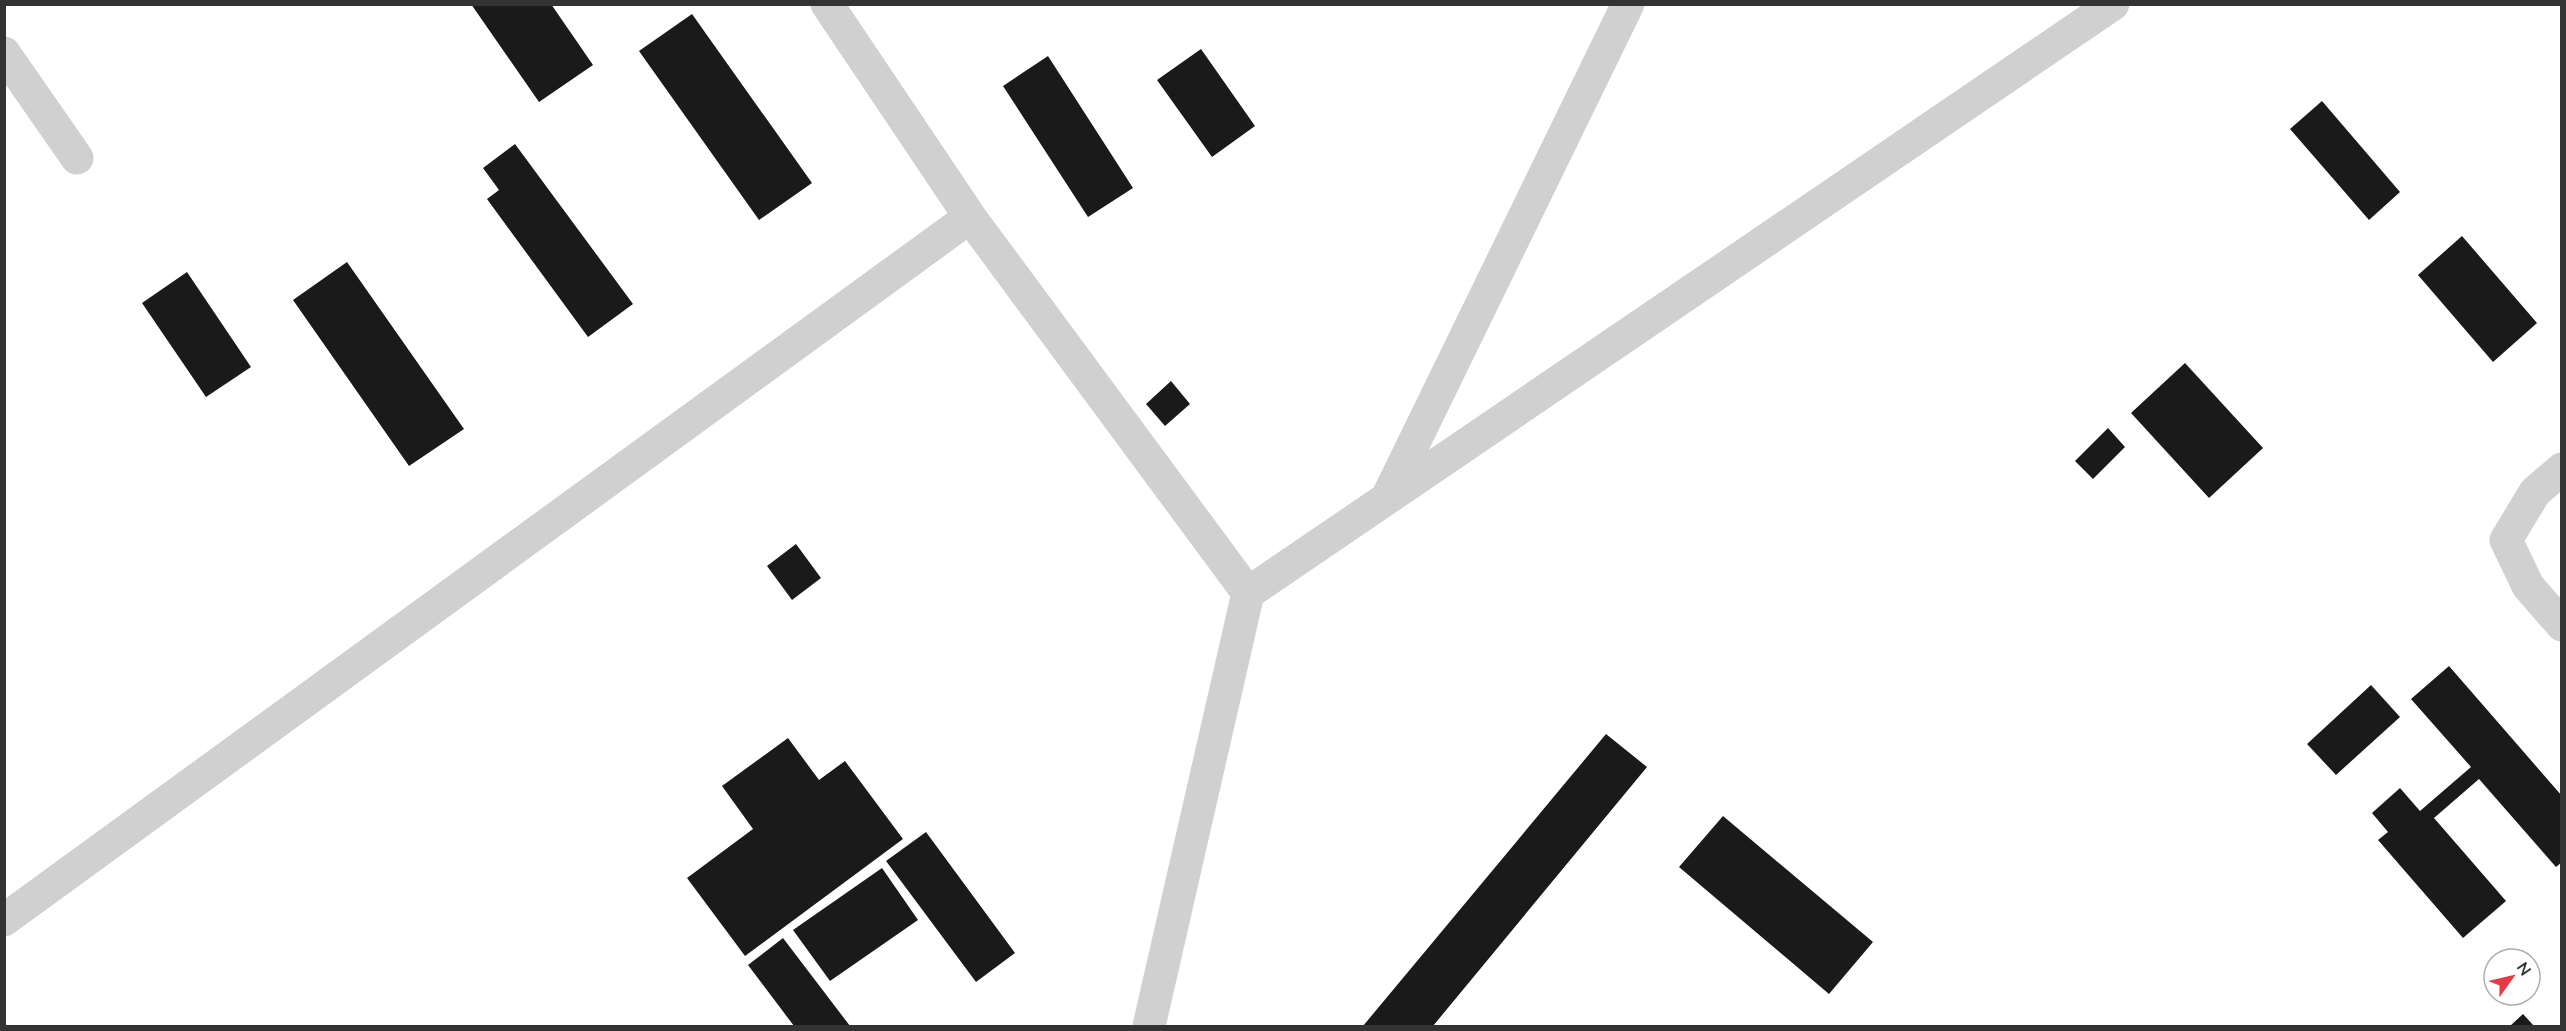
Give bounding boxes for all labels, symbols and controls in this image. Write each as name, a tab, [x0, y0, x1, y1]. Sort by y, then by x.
north arrow	[2482, 947, 2542, 1007]
text: N	[2511, 958, 2536, 980]

